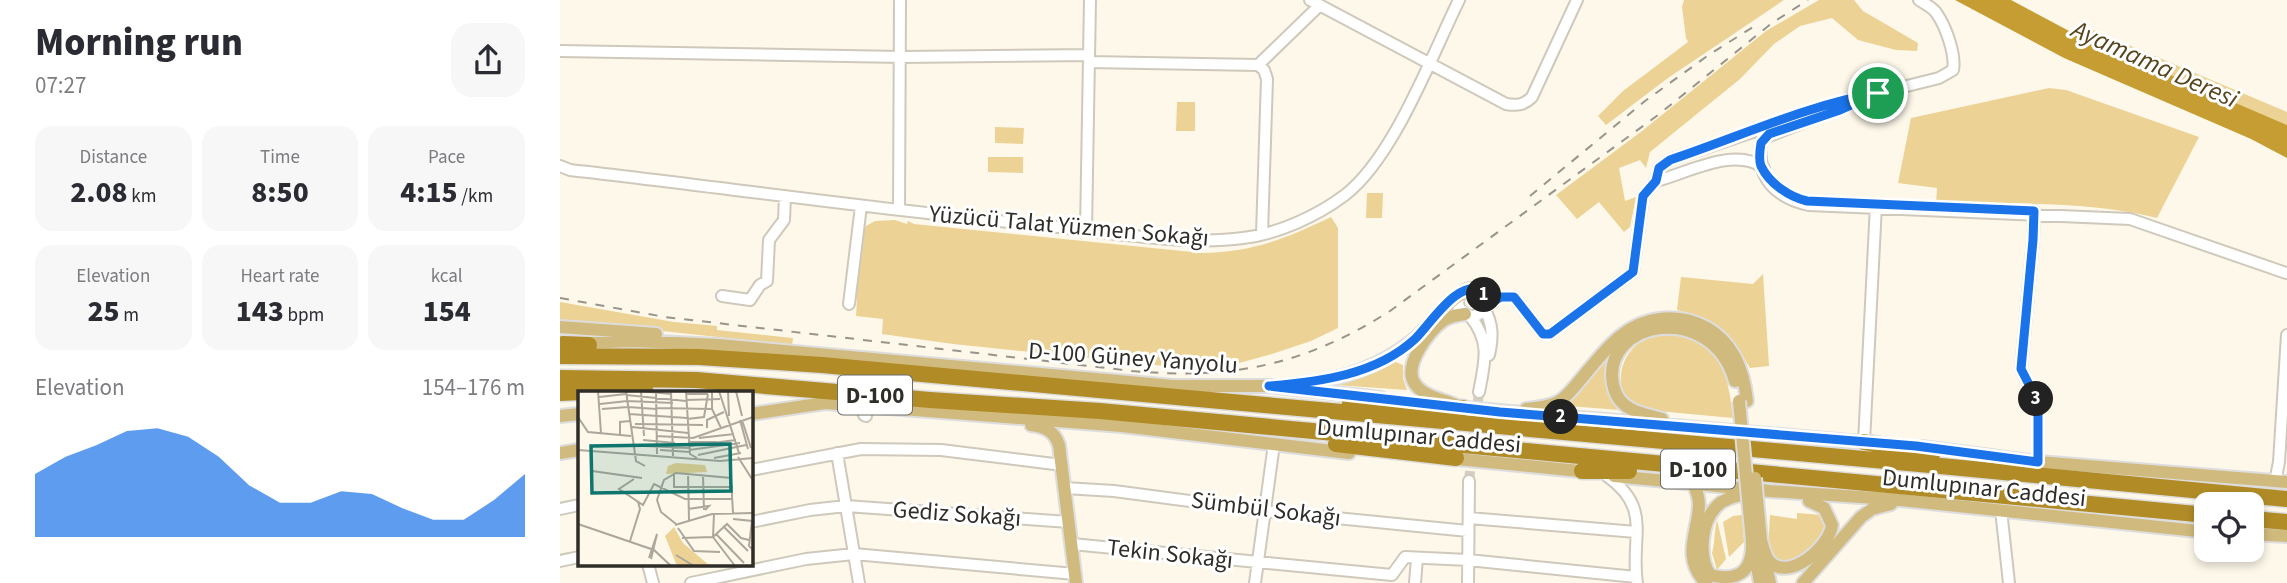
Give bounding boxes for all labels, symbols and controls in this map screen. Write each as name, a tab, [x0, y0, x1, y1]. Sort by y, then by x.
water label: Ayamama Deresi	[2064, 10, 2245, 118]
text: Morning run	[35, 16, 243, 70]
button: share	[451, 23, 525, 97]
pin	[1848, 63, 1908, 123]
text: 07:27	[35, 69, 86, 102]
icon: arrive	[1859, 74, 1897, 112]
text: Distance	[80, 144, 147, 171]
text: Time	[260, 144, 300, 171]
text: Pace	[428, 144, 465, 171]
text: 2.08	[70, 171, 128, 214]
text: 8:50	[251, 171, 309, 214]
text: 4:15	[400, 171, 458, 214]
text: km	[128, 183, 157, 210]
text: /km	[458, 183, 493, 210]
street label: Yüzücü Talat Yüzmen Sokağı	[927, 196, 1210, 256]
text: Elevation	[76, 263, 150, 290]
text: Heart rate	[240, 263, 319, 290]
text: kcal	[431, 263, 463, 290]
pin: 1	[1466, 278, 1502, 312]
text: 1	[1478, 281, 1489, 308]
text: 25	[88, 290, 120, 333]
text: 143	[236, 290, 284, 333]
text: 154	[423, 290, 471, 333]
text: m	[120, 302, 139, 329]
text: bpm	[284, 302, 324, 329]
street label: D-100 Güney Yanyolu	[1027, 333, 1239, 383]
text: Elevation	[35, 371, 125, 404]
text: 154–176 m	[422, 371, 525, 404]
road number: D-100	[838, 376, 912, 414]
pin: 3	[2018, 382, 2054, 416]
text: 3	[2030, 385, 2041, 412]
inset map	[578, 391, 752, 566]
pin: 2	[1544, 400, 1578, 434]
text: 2	[1555, 403, 1566, 430]
street label: Dumlupınar Caddesi	[1315, 410, 1523, 462]
road number: D-100	[1661, 449, 1735, 489]
street label: Dumlupınar Caddesi	[1880, 460, 2088, 516]
street label: Sümbül Sokağı	[1189, 482, 1343, 536]
street label: Gediz Sokağı	[892, 492, 1022, 536]
map controls	[2194, 492, 2264, 562]
button: locate	[2194, 492, 2264, 562]
street label: Tekin Sokağı	[1105, 530, 1235, 578]

